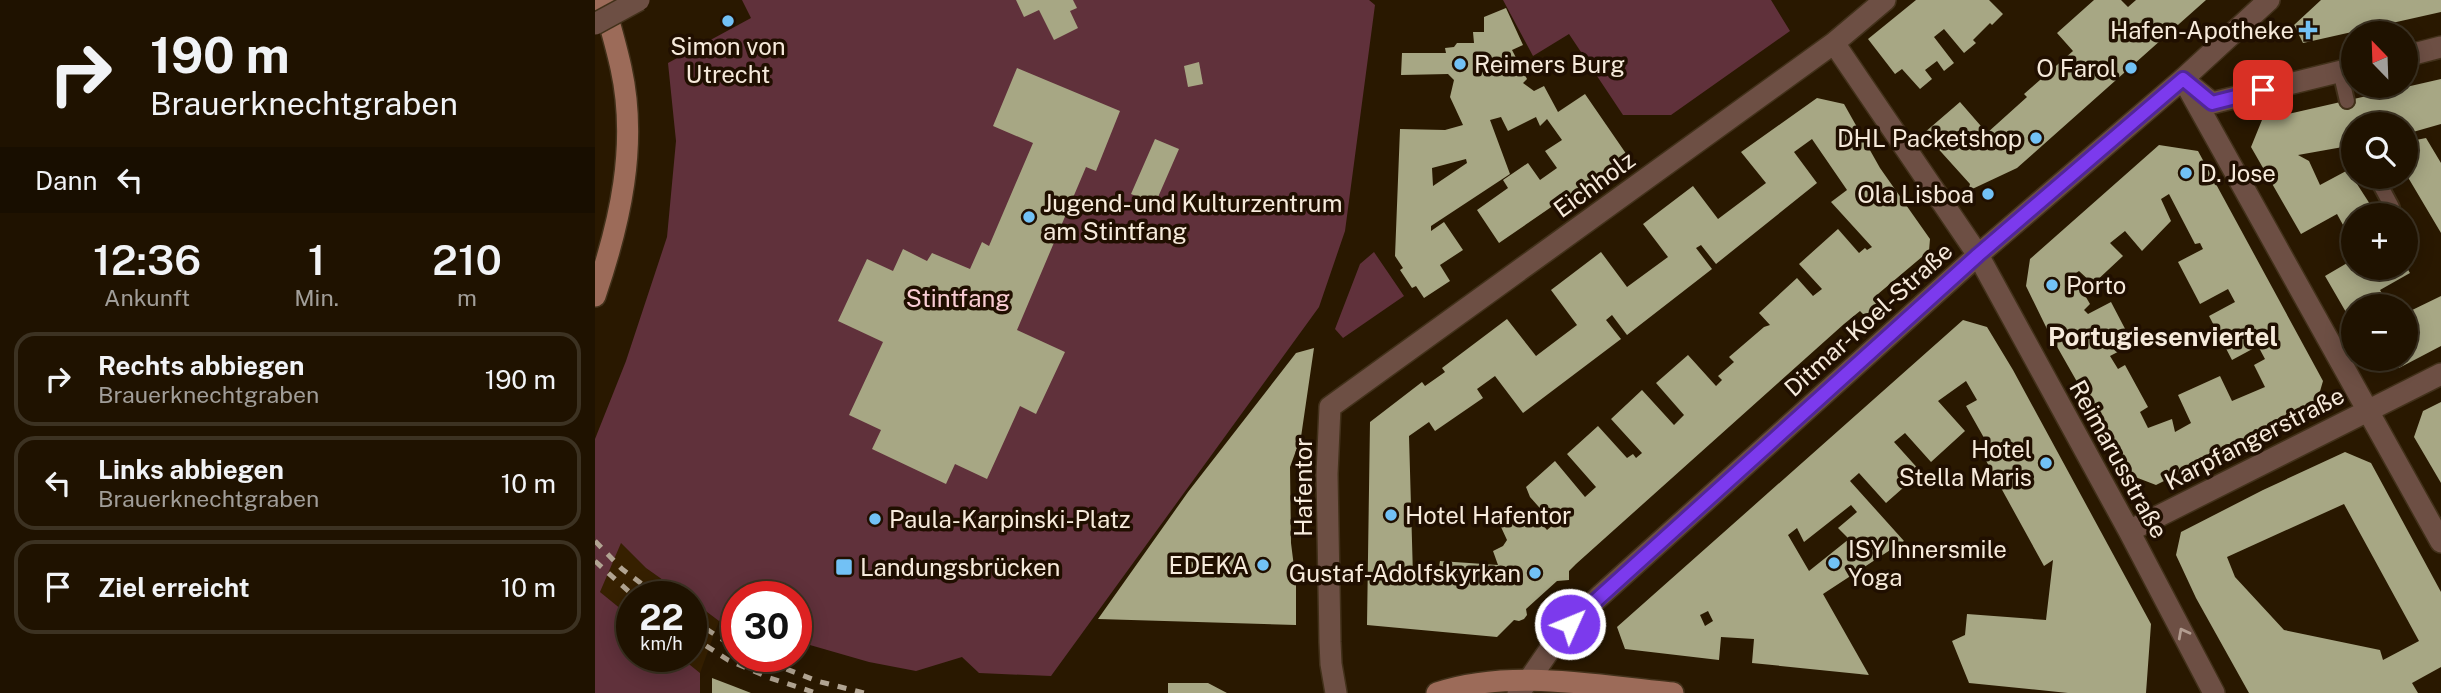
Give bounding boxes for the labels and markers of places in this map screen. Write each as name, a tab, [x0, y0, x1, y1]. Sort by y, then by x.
marker: Simon von Utrecht	[720, 13, 736, 29]
place label: Hafen-Apotheke	[2110, 16, 2294, 44]
marker: Hafen-Apotheke	[2300, 22, 2316, 38]
place label: Simon von Utrecht	[670, 32, 786, 88]
place label: Reimers Burg	[1474, 50, 1625, 78]
place label: O Farol	[2036, 54, 2117, 82]
marker: Reimers Burg	[1452, 56, 1468, 72]
marker: O Farol	[2123, 60, 2139, 76]
pin	[2233, 60, 2293, 120]
place label: DHL Packetshop	[1837, 124, 2022, 152]
marker: DHL Packetshop	[2028, 130, 2044, 146]
place label: D. Jose	[2200, 159, 2276, 187]
marker: D. Jose	[2178, 165, 2194, 181]
place label: Ola Lisboa	[1857, 180, 1974, 208]
marker: Ola Lisboa	[1980, 186, 1996, 202]
place label: Jugend- und Kulturzentrum am Stintfang	[1043, 189, 1342, 245]
marker: Jugend- und Kulturzentrum am Stintfang	[1021, 209, 1037, 225]
place label: Porto	[2066, 271, 2126, 299]
marker: Porto	[2044, 277, 2060, 293]
place label: Hotel Stella Maris	[1899, 435, 2032, 491]
marker: Hotel Stella Maris	[2038, 455, 2054, 471]
place label: Hotel Hafentor	[1405, 501, 1571, 529]
place label: Paula-Karpinski-Platz	[889, 505, 1130, 533]
marker: Hotel Hafentor	[1383, 507, 1399, 523]
marker: Paula-Karpinski-Platz	[867, 511, 883, 527]
place label: ISY Innersmile Yoga	[1848, 535, 2007, 591]
place label: EDEKA	[1169, 551, 1249, 579]
place label: Landungsbrücken	[860, 553, 1060, 581]
marker: ISY Innersmile Yoga	[1826, 555, 1842, 571]
marker: Landungsbrücken	[834, 557, 854, 577]
marker: EDEKA	[1255, 557, 1271, 573]
place label: Gustaf-Adolfskyrkan	[1289, 559, 1521, 587]
marker: Gustaf-Adolfskyrkan	[1527, 565, 1543, 581]

